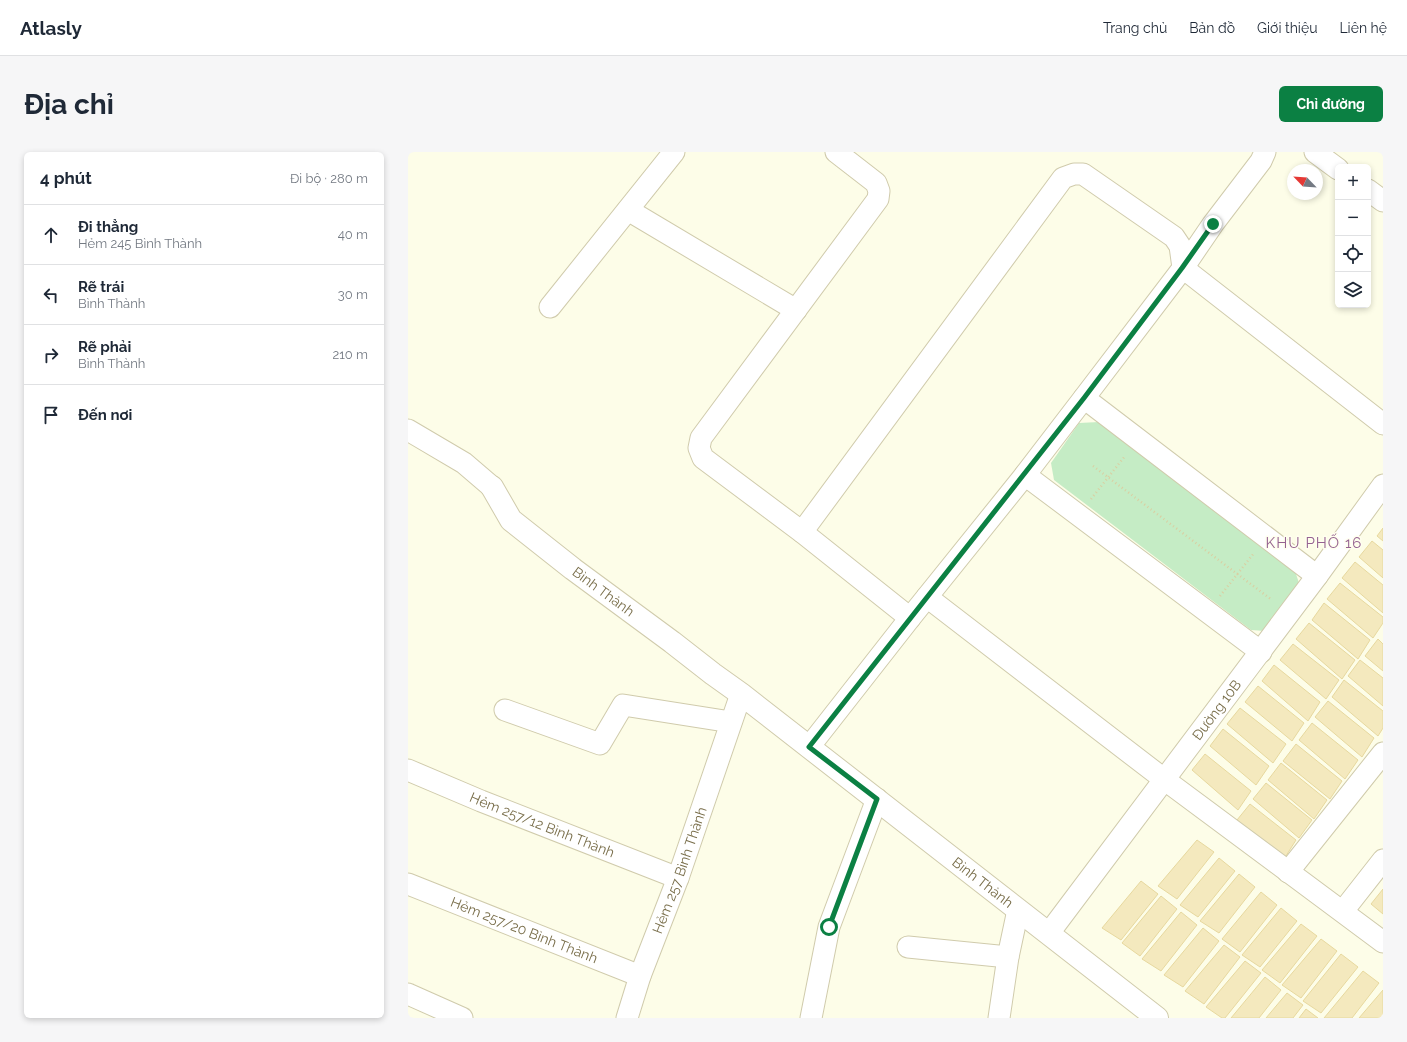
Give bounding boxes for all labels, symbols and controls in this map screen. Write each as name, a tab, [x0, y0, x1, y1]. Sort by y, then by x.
text: Atlasly	[20, 17, 82, 39]
text: Trang chủ	[1103, 20, 1167, 36]
text: Bản đồ	[1189, 20, 1235, 36]
text: Giới thiệu	[1257, 20, 1317, 36]
text: Liên hệ	[1339, 20, 1387, 36]
button: Chỉ đường	[1279, 86, 1383, 122]
text: Địa chỉ	[24, 88, 114, 121]
north arrow	[1287, 164, 1323, 200]
map controls	[1335, 164, 1371, 308]
button: +	[1335, 164, 1371, 200]
text: 4 phút	[40, 168, 92, 188]
text: Đi bộ · 280 m	[290, 171, 368, 186]
button: −	[1335, 200, 1371, 236]
route end	[1204, 215, 1222, 233]
text: Đi thẳng	[78, 218, 138, 236]
icon: ahead	[40, 224, 62, 246]
text: 40 m	[338, 227, 368, 242]
text: Hẻm 245 Bình Thành	[78, 236, 202, 251]
button: locate	[1335, 236, 1371, 272]
button: layers	[1335, 272, 1371, 308]
text: Rẽ trái	[78, 278, 124, 296]
icon: left	[40, 284, 62, 306]
text: 30 m	[338, 287, 368, 302]
text: Bình Thành	[78, 296, 145, 311]
text: Rẽ phải	[78, 338, 131, 356]
icon: right	[40, 344, 62, 366]
text: 210 m	[332, 347, 368, 362]
text: Bình Thành	[78, 356, 145, 371]
icon: arrive	[40, 404, 62, 426]
text: Đến nơi	[78, 406, 132, 424]
district label: KHU PHỐ 16	[1266, 533, 1362, 552]
street label: Bình Thành	[570, 564, 637, 619]
street label: Đường 10B	[1189, 677, 1244, 743]
street label: Hẻm 257/12 Bình Thành	[467, 789, 617, 860]
street label: Hẻm 257 Bình Thành	[649, 805, 710, 936]
street label: Bình Thành	[949, 854, 1016, 911]
street label: Hẻm 257/20 Bình Thành	[448, 894, 600, 966]
route start	[820, 918, 838, 936]

